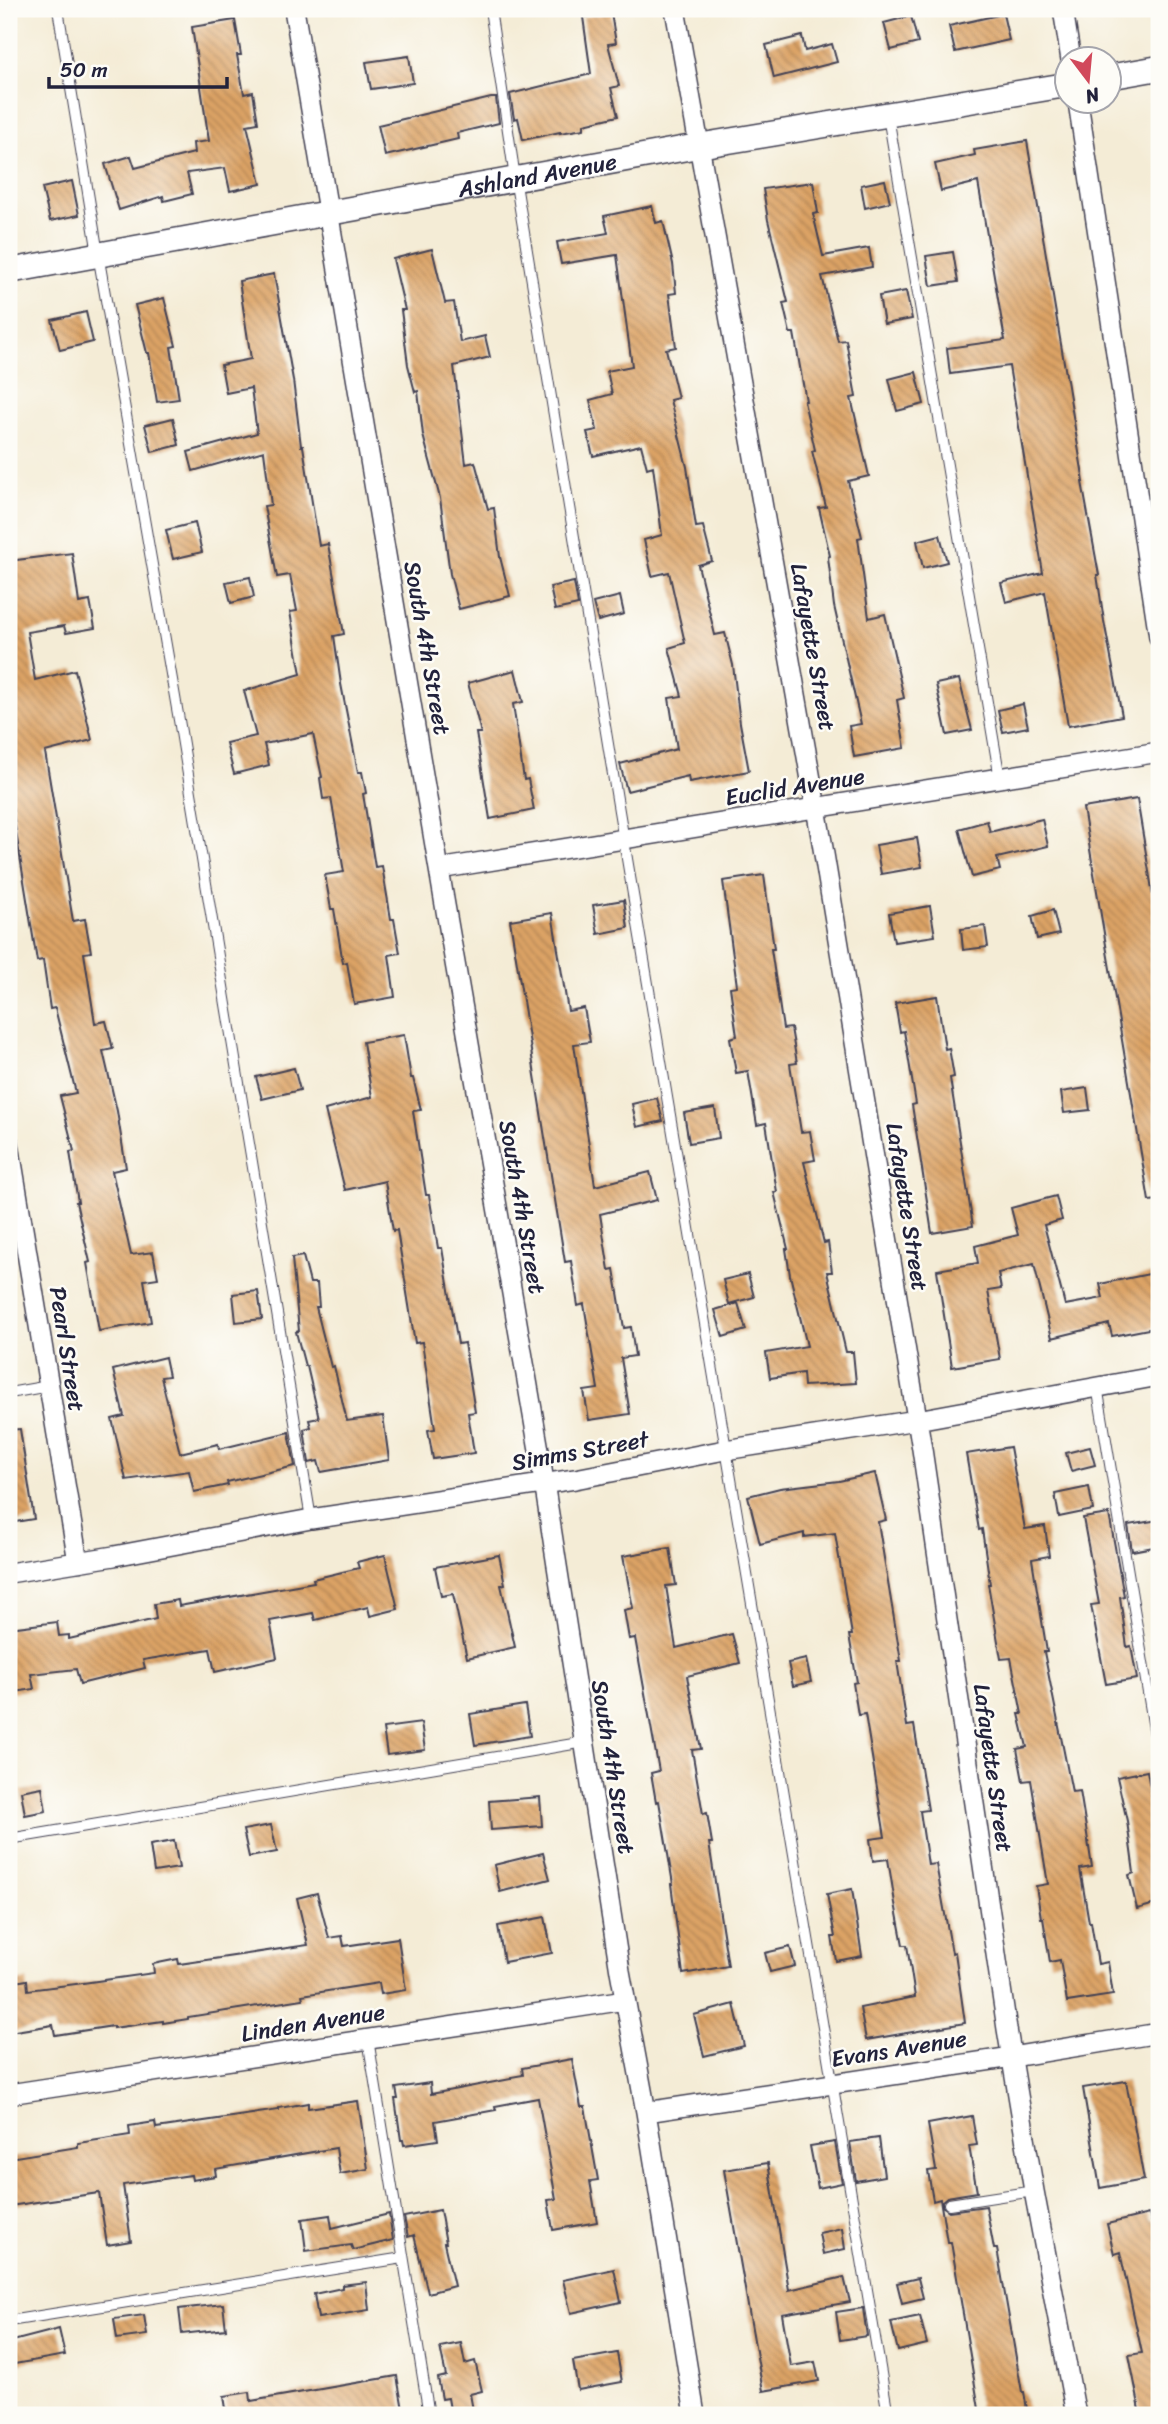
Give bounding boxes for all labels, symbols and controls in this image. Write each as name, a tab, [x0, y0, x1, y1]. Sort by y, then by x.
scale bar	[49, 46, 228, 90]
north arrow	[1052, 46, 1122, 116]
text: 50 m	[60, 51, 108, 89]
text: N	[1081, 78, 1104, 114]
street label: Ashland Avenue	[454, 141, 620, 210]
street label: South 4th Street	[392, 558, 462, 738]
street label: Lafayette Street	[778, 560, 848, 734]
street label: Euclid Avenue	[722, 756, 868, 818]
street label: South 4th Street	[487, 1117, 557, 1297]
street label: Lafayette Street	[873, 1120, 941, 1294]
street label: Pearl Street	[37, 1283, 97, 1415]
street label: Simms Street	[508, 1418, 653, 1483]
street label: South 4th Street	[579, 1677, 647, 1857]
street label: Lafayette Street	[961, 1681, 1025, 1855]
street label: Linden Avenue	[238, 1991, 388, 2055]
street label: Evans Avenue	[828, 2018, 970, 2080]

